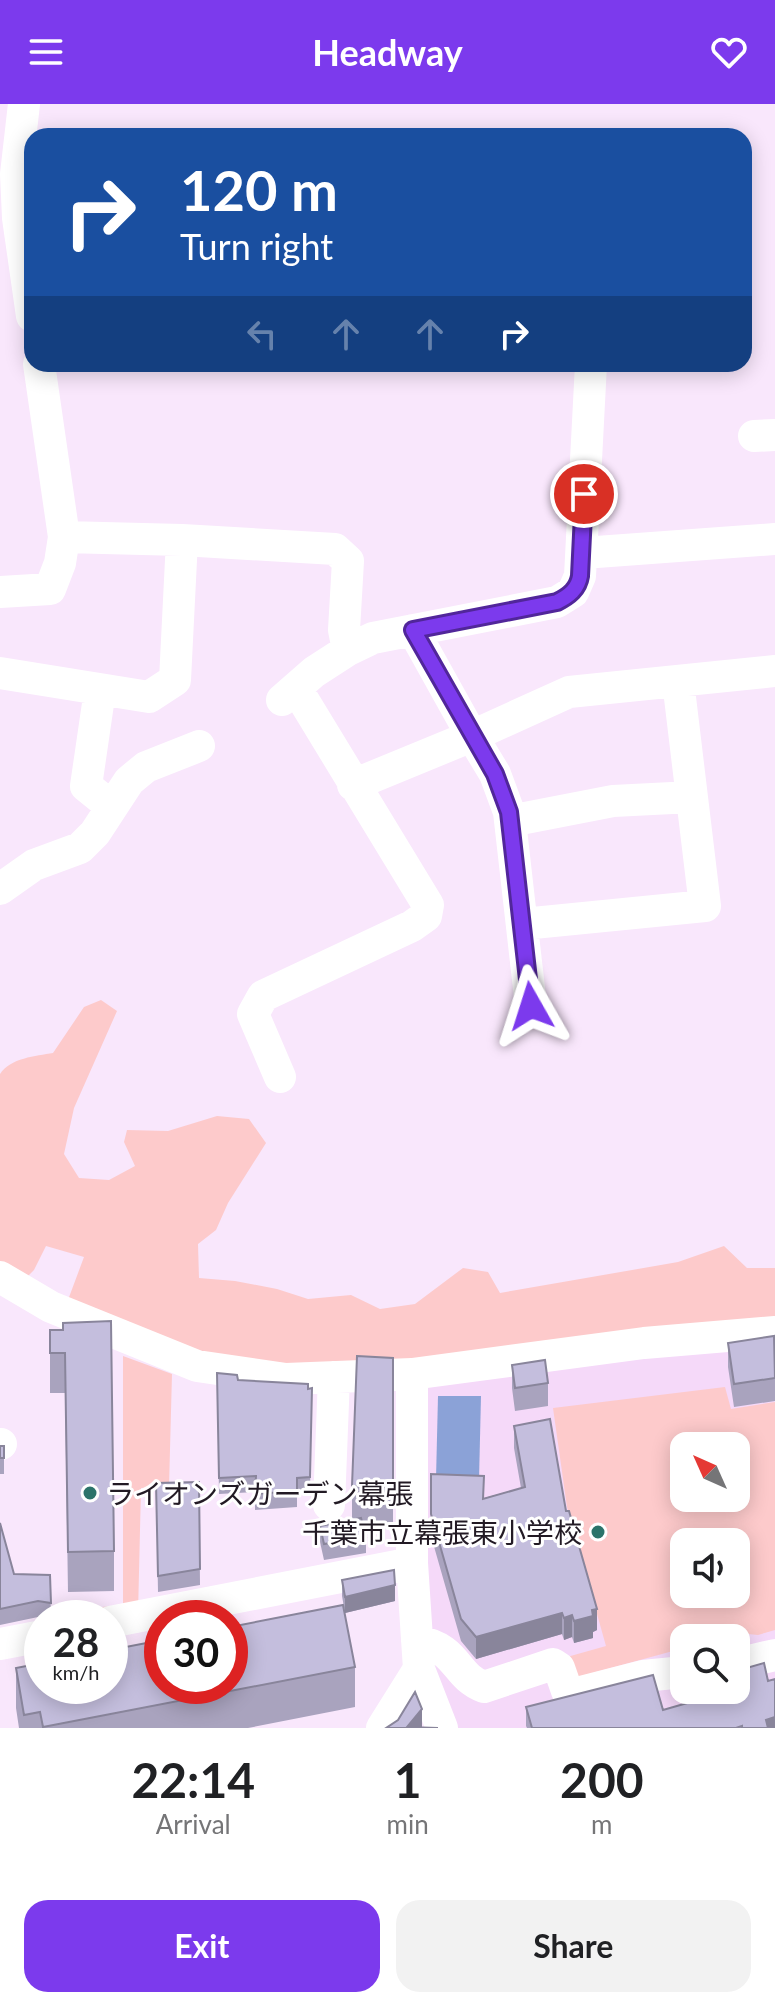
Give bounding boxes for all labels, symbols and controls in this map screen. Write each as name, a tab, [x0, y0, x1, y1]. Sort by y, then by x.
icon: menu	[24, 30, 68, 74]
text: Headway	[312, 30, 463, 74]
icon: heart	[707, 30, 751, 74]
text: 120 m	[180, 156, 338, 223]
icon: right	[48, 160, 152, 264]
text: Turn right	[180, 224, 333, 268]
icon: left	[240, 312, 284, 356]
icon: ahead	[324, 312, 368, 356]
icon: ahead	[408, 312, 452, 356]
icon: right	[492, 312, 536, 356]
pin	[550, 460, 618, 528]
icon: arrive	[562, 472, 606, 516]
position arrow	[489, 964, 573, 1048]
north arrow	[670, 1432, 750, 1512]
map controls	[670, 1432, 750, 1704]
place label: ライオンズガーデン幕張	[106, 1476, 413, 1510]
marker: ライオンズガーデン幕張	[81, 1484, 99, 1502]
place label: 千葉市立幕張東小学校	[302, 1515, 582, 1549]
marker: 千葉市立幕張東小学校	[589, 1523, 607, 1541]
button: sound	[670, 1528, 750, 1608]
speed limit sign: 30	[144, 1600, 248, 1704]
text: 28	[53, 1618, 99, 1666]
button: search	[670, 1624, 750, 1704]
text: km/h	[53, 1660, 99, 1684]
text: 22:14	[131, 1751, 255, 1808]
text: 1	[394, 1751, 422, 1808]
text: 200	[560, 1751, 644, 1808]
text: Arrival	[156, 1808, 231, 1840]
text: min	[387, 1808, 429, 1840]
text: m	[591, 1808, 613, 1840]
button: Exit	[24, 1900, 380, 1992]
button: Share	[396, 1900, 751, 1992]

